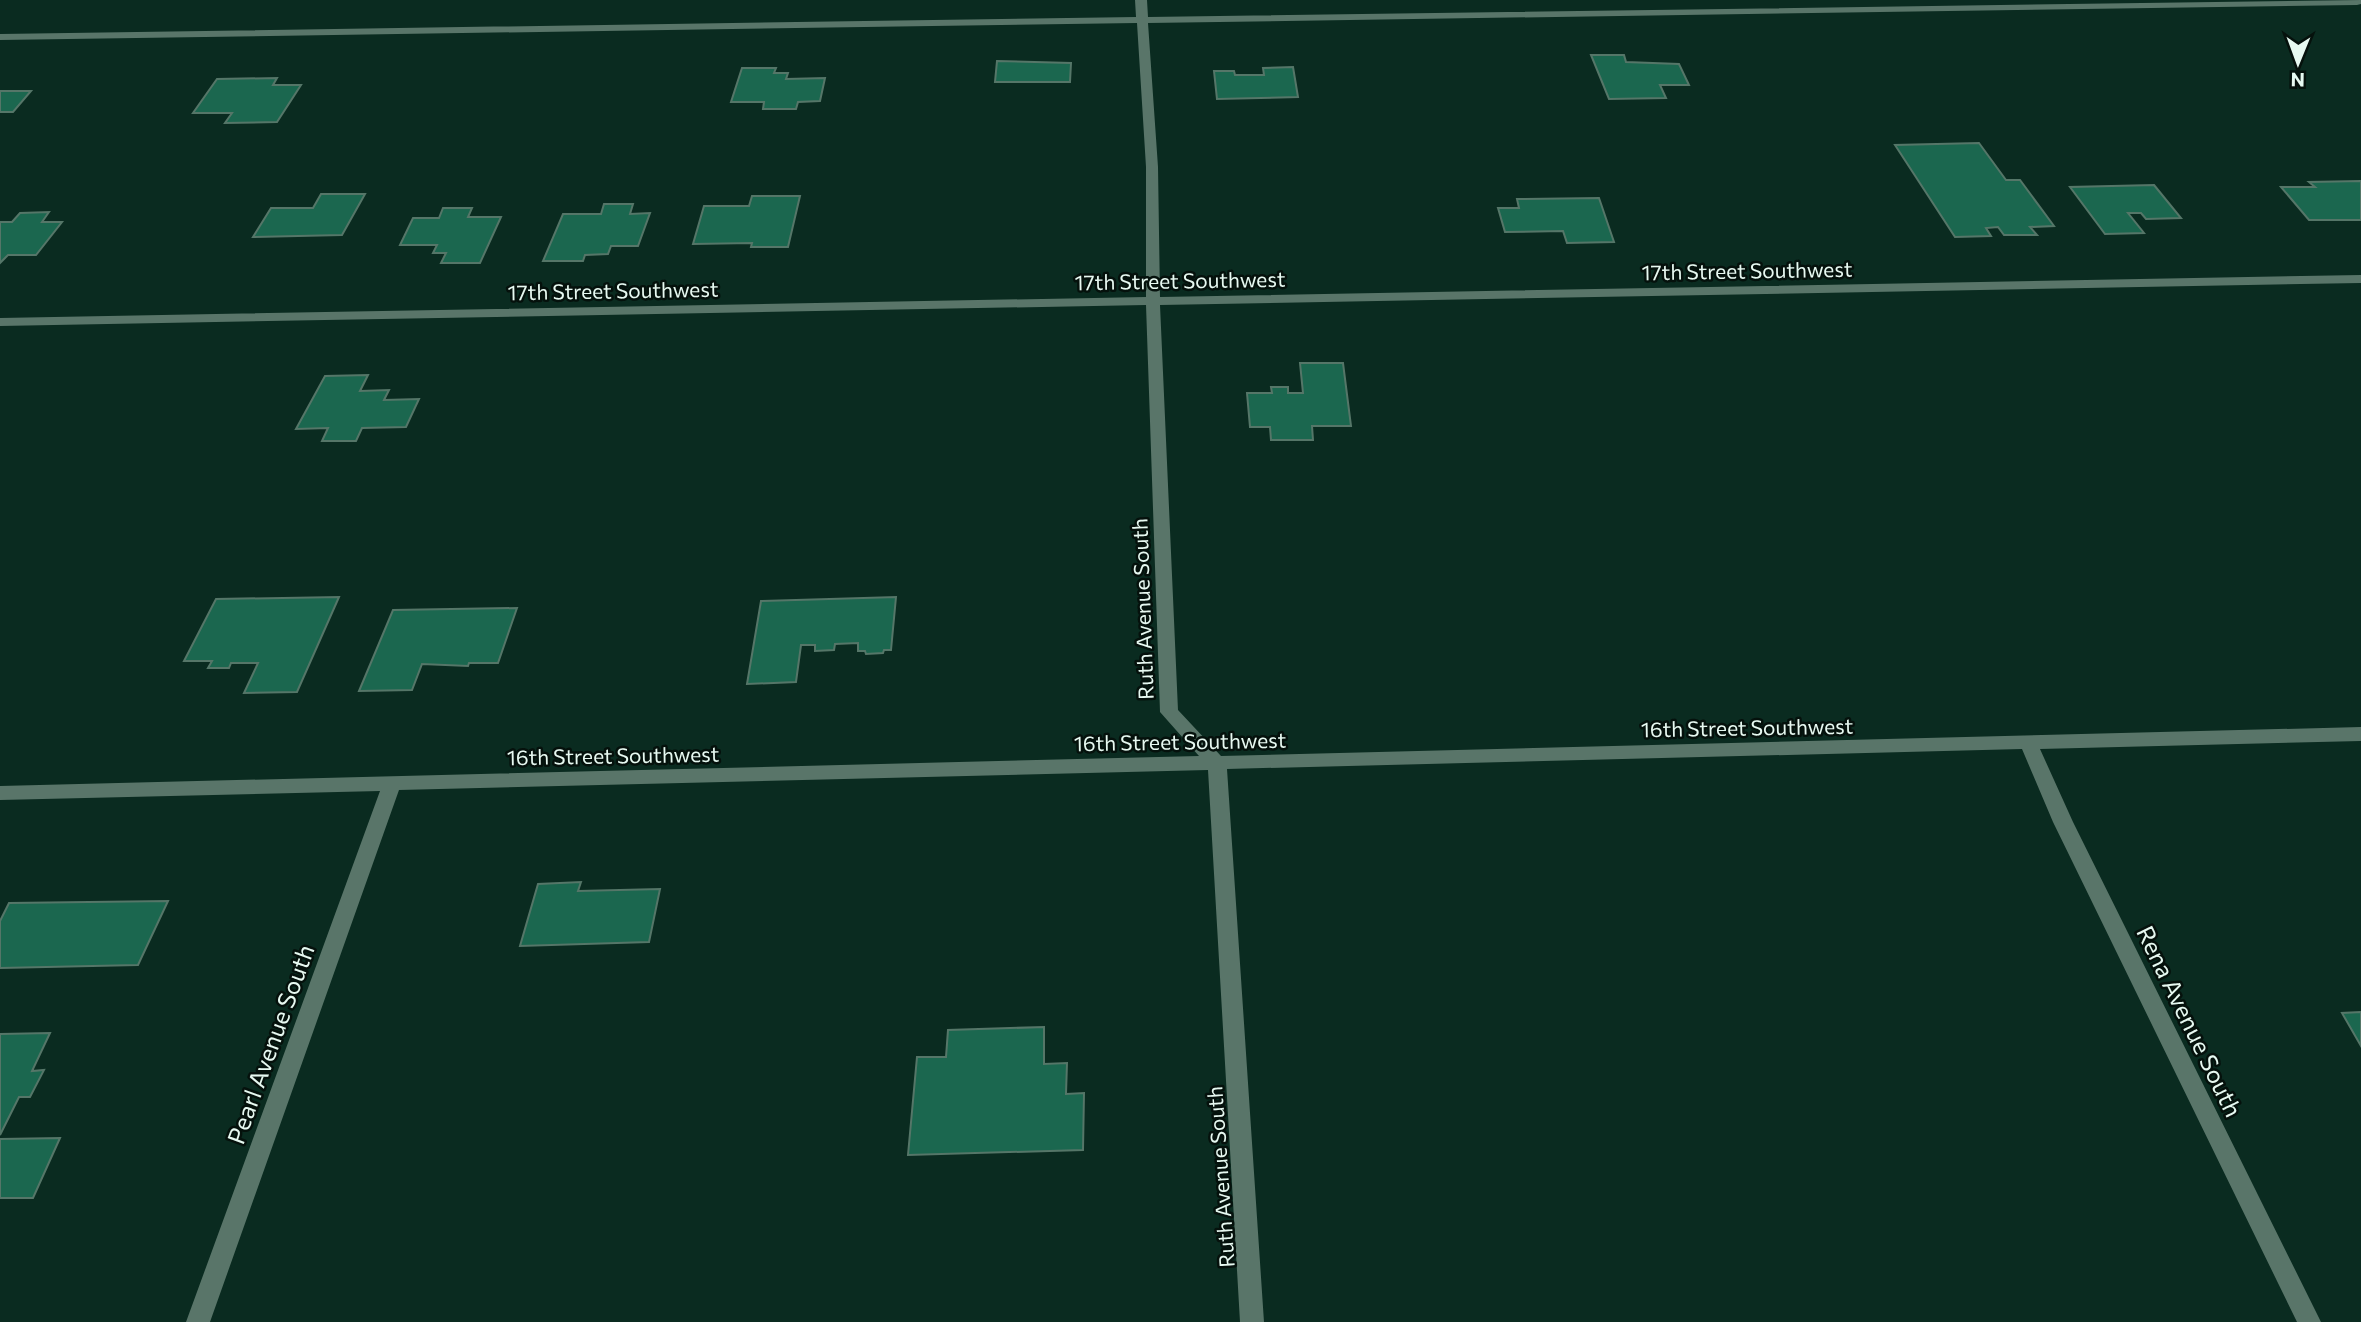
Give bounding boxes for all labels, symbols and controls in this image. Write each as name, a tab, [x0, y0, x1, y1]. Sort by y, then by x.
north arrow	[2263, 28, 2333, 98]
text: N	[2290, 69, 2305, 92]
street label: 17th Street Southwest	[1641, 256, 1853, 284]
street label: 17th Street Southwest	[1074, 266, 1286, 294]
street label: 17th Street Southwest	[507, 276, 719, 304]
street label: Ruth Avenue South	[1126, 518, 1158, 700]
street label: 16th Street Southwest	[1641, 713, 1853, 741]
street label: 16th Street Southwest	[1074, 727, 1286, 755]
street label: 16th Street Southwest	[507, 741, 719, 769]
street label: Rena Avenue South	[2131, 921, 2249, 1121]
street label: Pearl Avenue South	[220, 940, 320, 1148]
street label: Ruth Avenue South	[1201, 1086, 1239, 1268]

